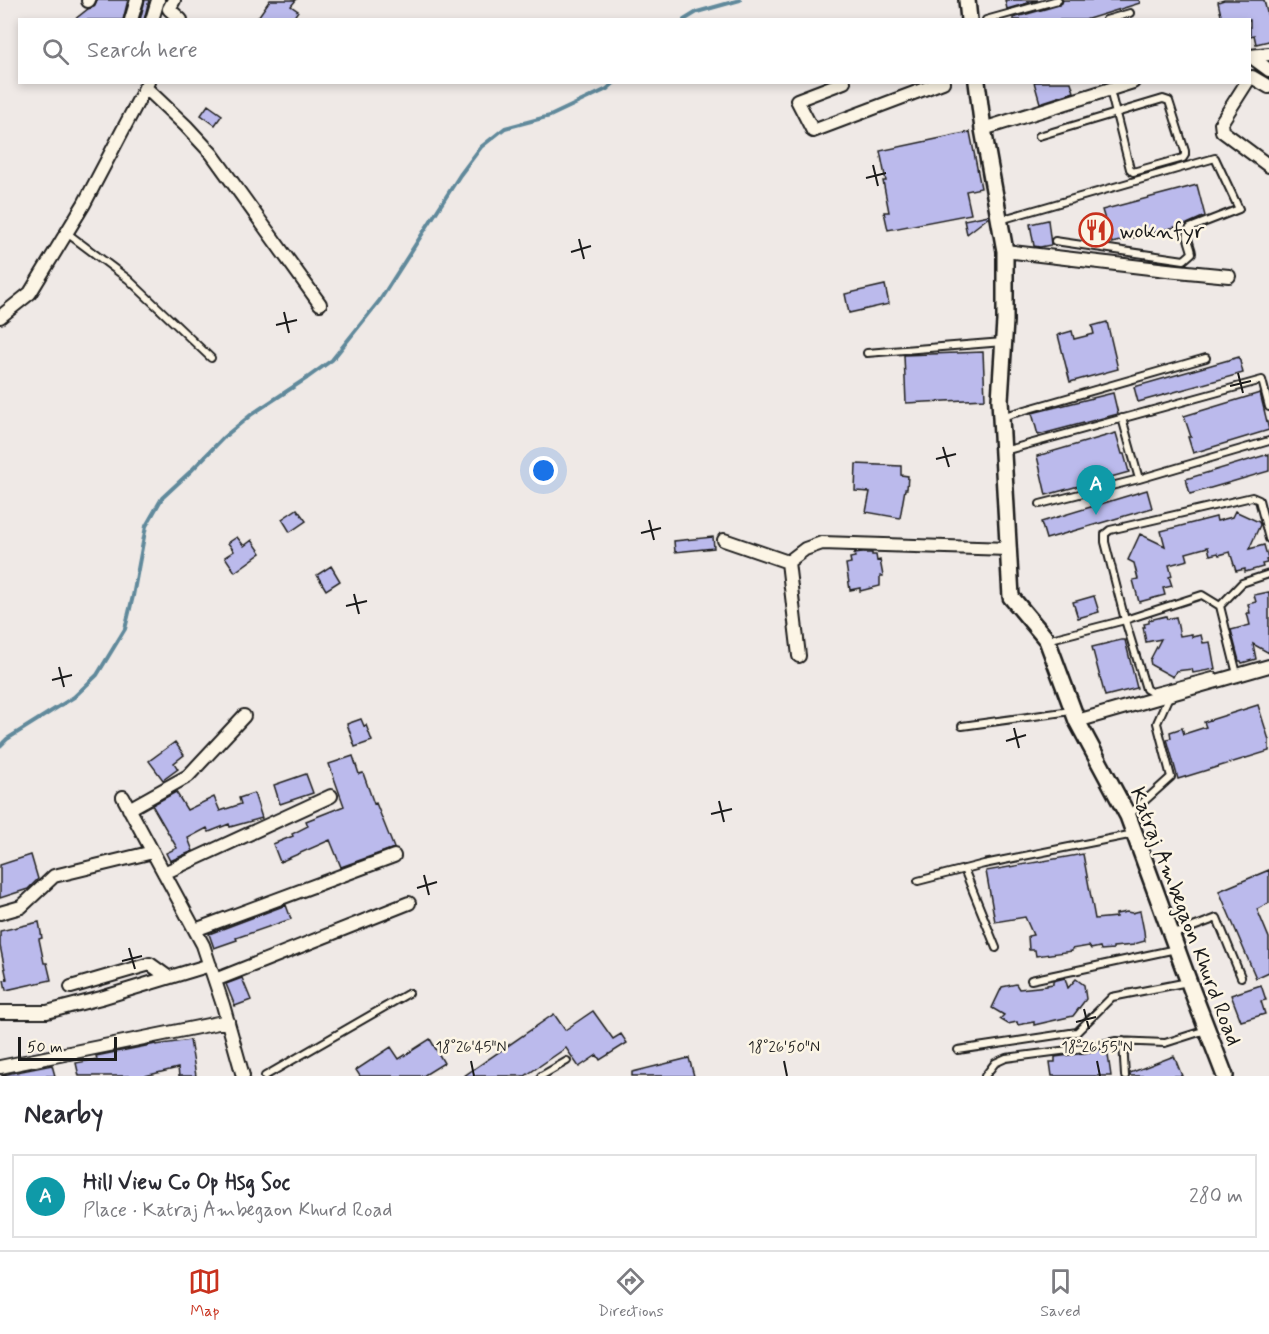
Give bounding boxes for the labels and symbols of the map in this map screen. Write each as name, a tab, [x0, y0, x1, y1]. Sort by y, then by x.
restaurant icon: woknfyr	[1078, 212, 1114, 248]
place label: woknfyr	[1119, 218, 1205, 246]
your location	[529, 456, 558, 485]
pin: A	[1076, 466, 1116, 515]
street label: Katraj Ambegaon Khurd Road	[1122, 783, 1247, 1050]
scale bar	[18, 1034, 117, 1062]
text: 18°26'45"N	[436, 1038, 507, 1058]
text: 18°26'50"N	[748, 1038, 820, 1058]
text: 18°26'55"N	[1061, 1038, 1133, 1058]

